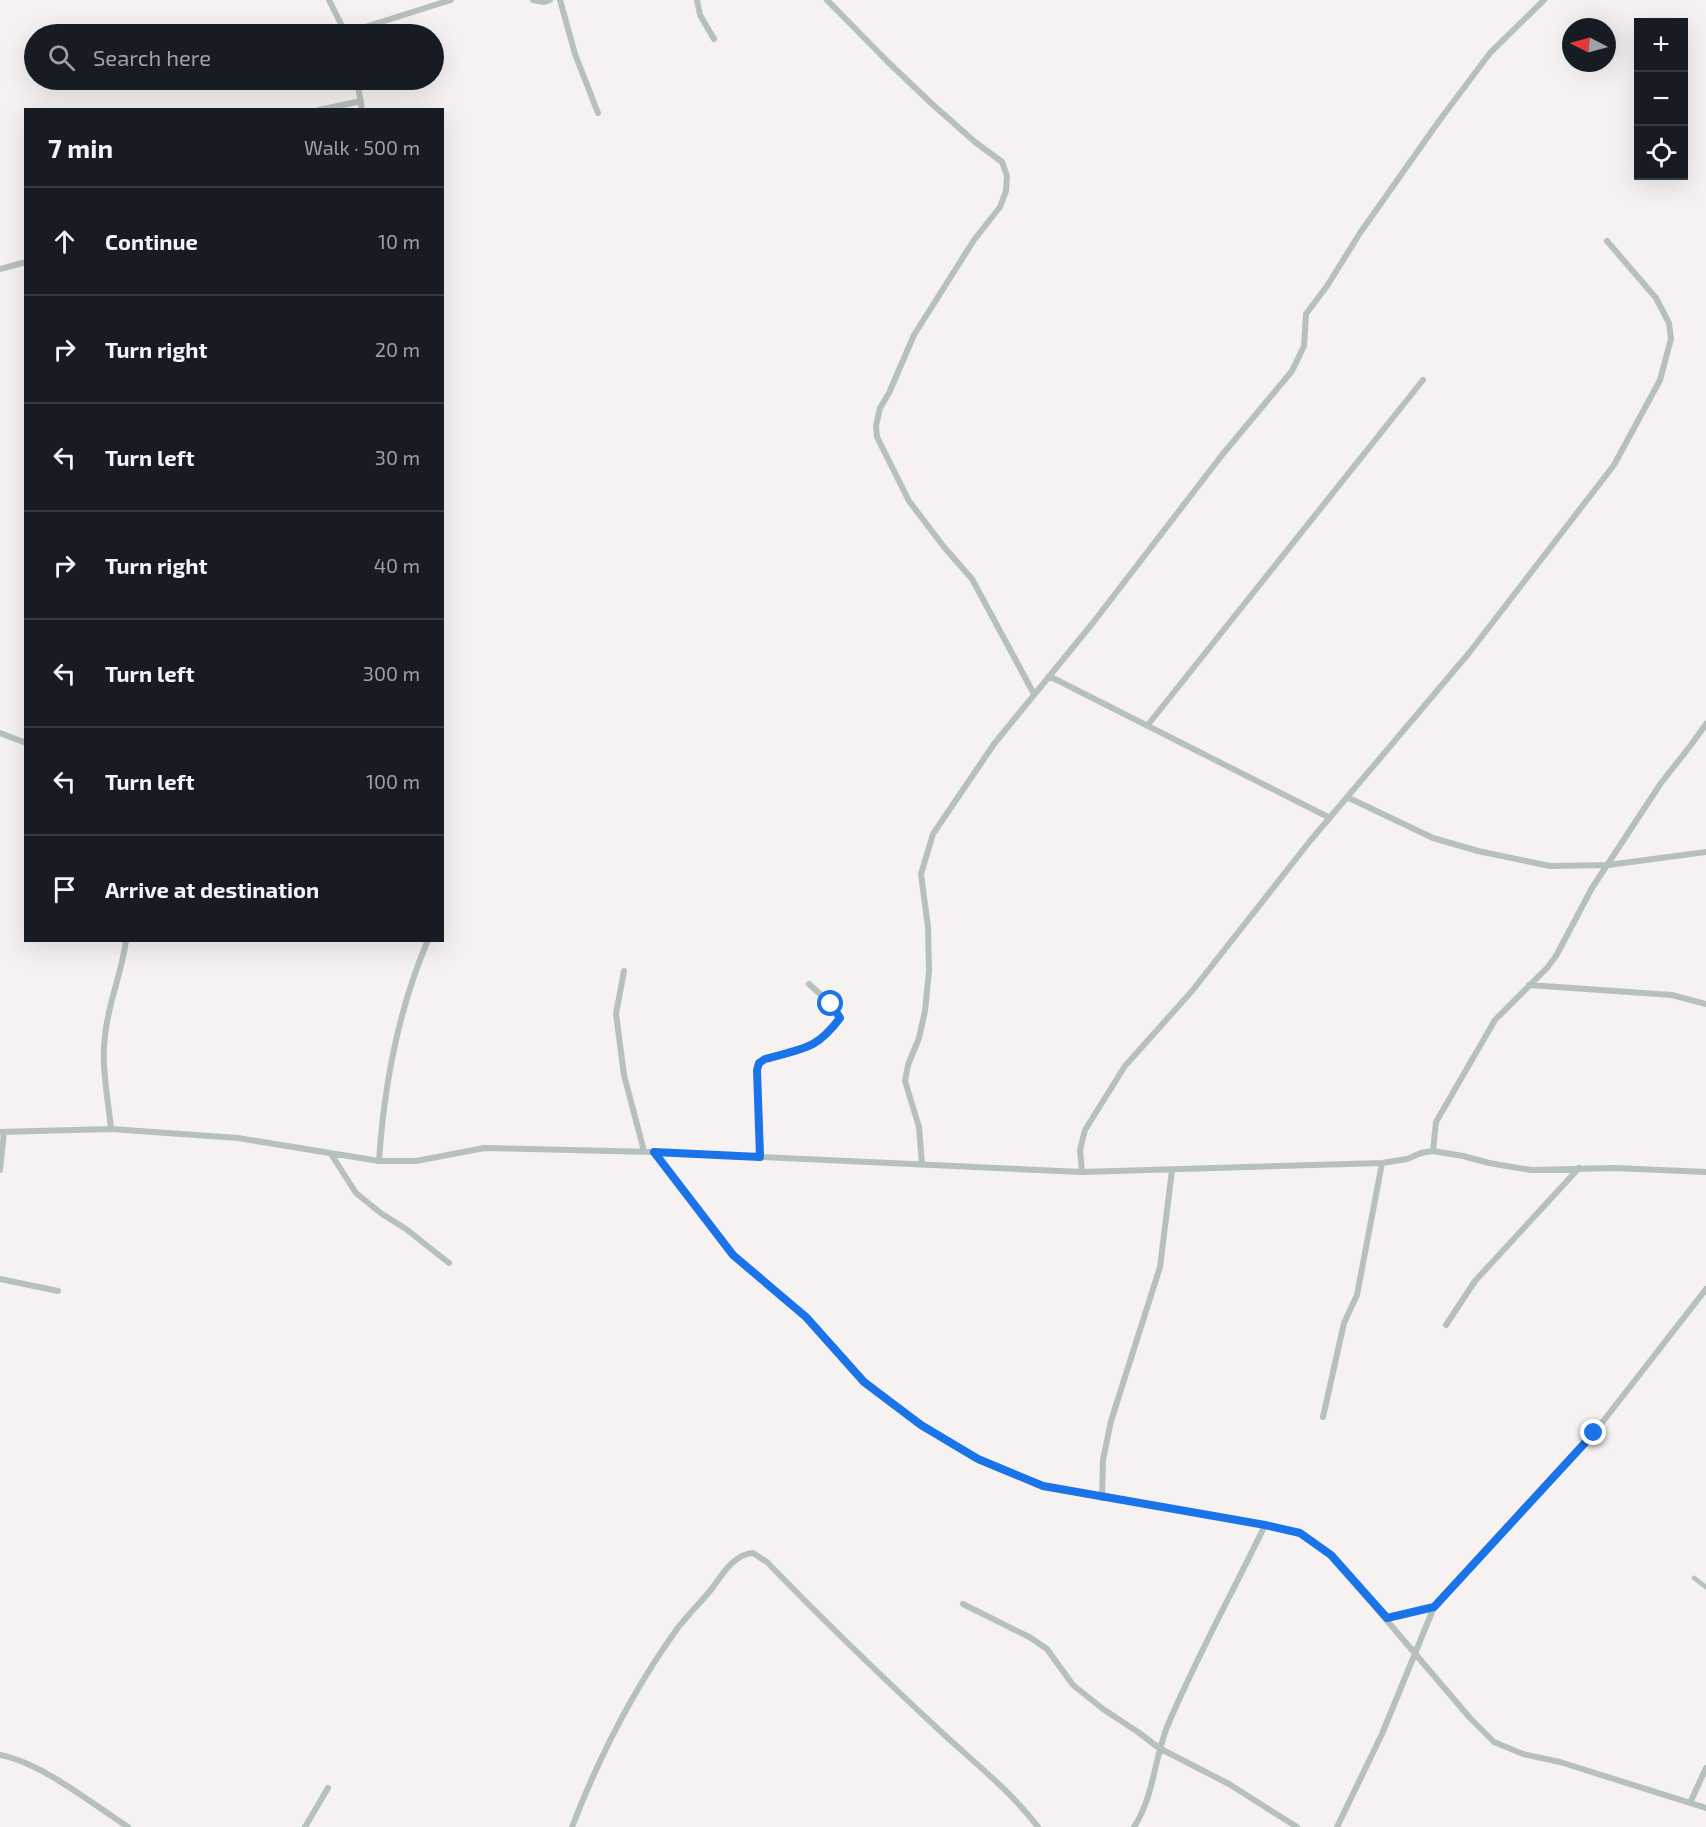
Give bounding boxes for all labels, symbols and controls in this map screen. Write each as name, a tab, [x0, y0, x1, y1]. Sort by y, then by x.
north arrow	[1562, 18, 1616, 72]
map controls	[1634, 18, 1688, 180]
button: +	[1634, 18, 1688, 72]
search box	[24, 24, 444, 90]
icon: search	[45, 41, 78, 74]
text: Search here	[93, 44, 211, 70]
button: −	[1634, 72, 1688, 126]
button: locate	[1634, 126, 1688, 180]
text: 7 min	[48, 132, 113, 163]
text: Walk · 500 m	[304, 135, 420, 159]
icon: ahead	[48, 225, 81, 258]
text: Continue	[105, 228, 198, 254]
text: 10 m	[378, 229, 420, 253]
icon: right	[48, 333, 81, 366]
text: Turn right	[105, 336, 207, 362]
text: 20 m	[375, 337, 420, 361]
icon: left	[48, 441, 81, 474]
text: Turn left	[105, 444, 194, 470]
text: 30 m	[375, 445, 420, 469]
icon: right	[48, 549, 81, 582]
text: Turn right	[105, 552, 207, 578]
text: 40 m	[374, 553, 420, 577]
icon: left	[48, 657, 81, 690]
text: Turn left	[105, 660, 194, 686]
text: 300 m	[363, 661, 420, 685]
icon: left	[48, 765, 81, 798]
text: Turn left	[105, 768, 194, 794]
text: 100 m	[366, 769, 420, 793]
icon: arrive	[48, 873, 81, 906]
text: Arrive at destination	[105, 876, 319, 902]
route start	[817, 990, 843, 1016]
route end	[1580, 1419, 1606, 1445]

